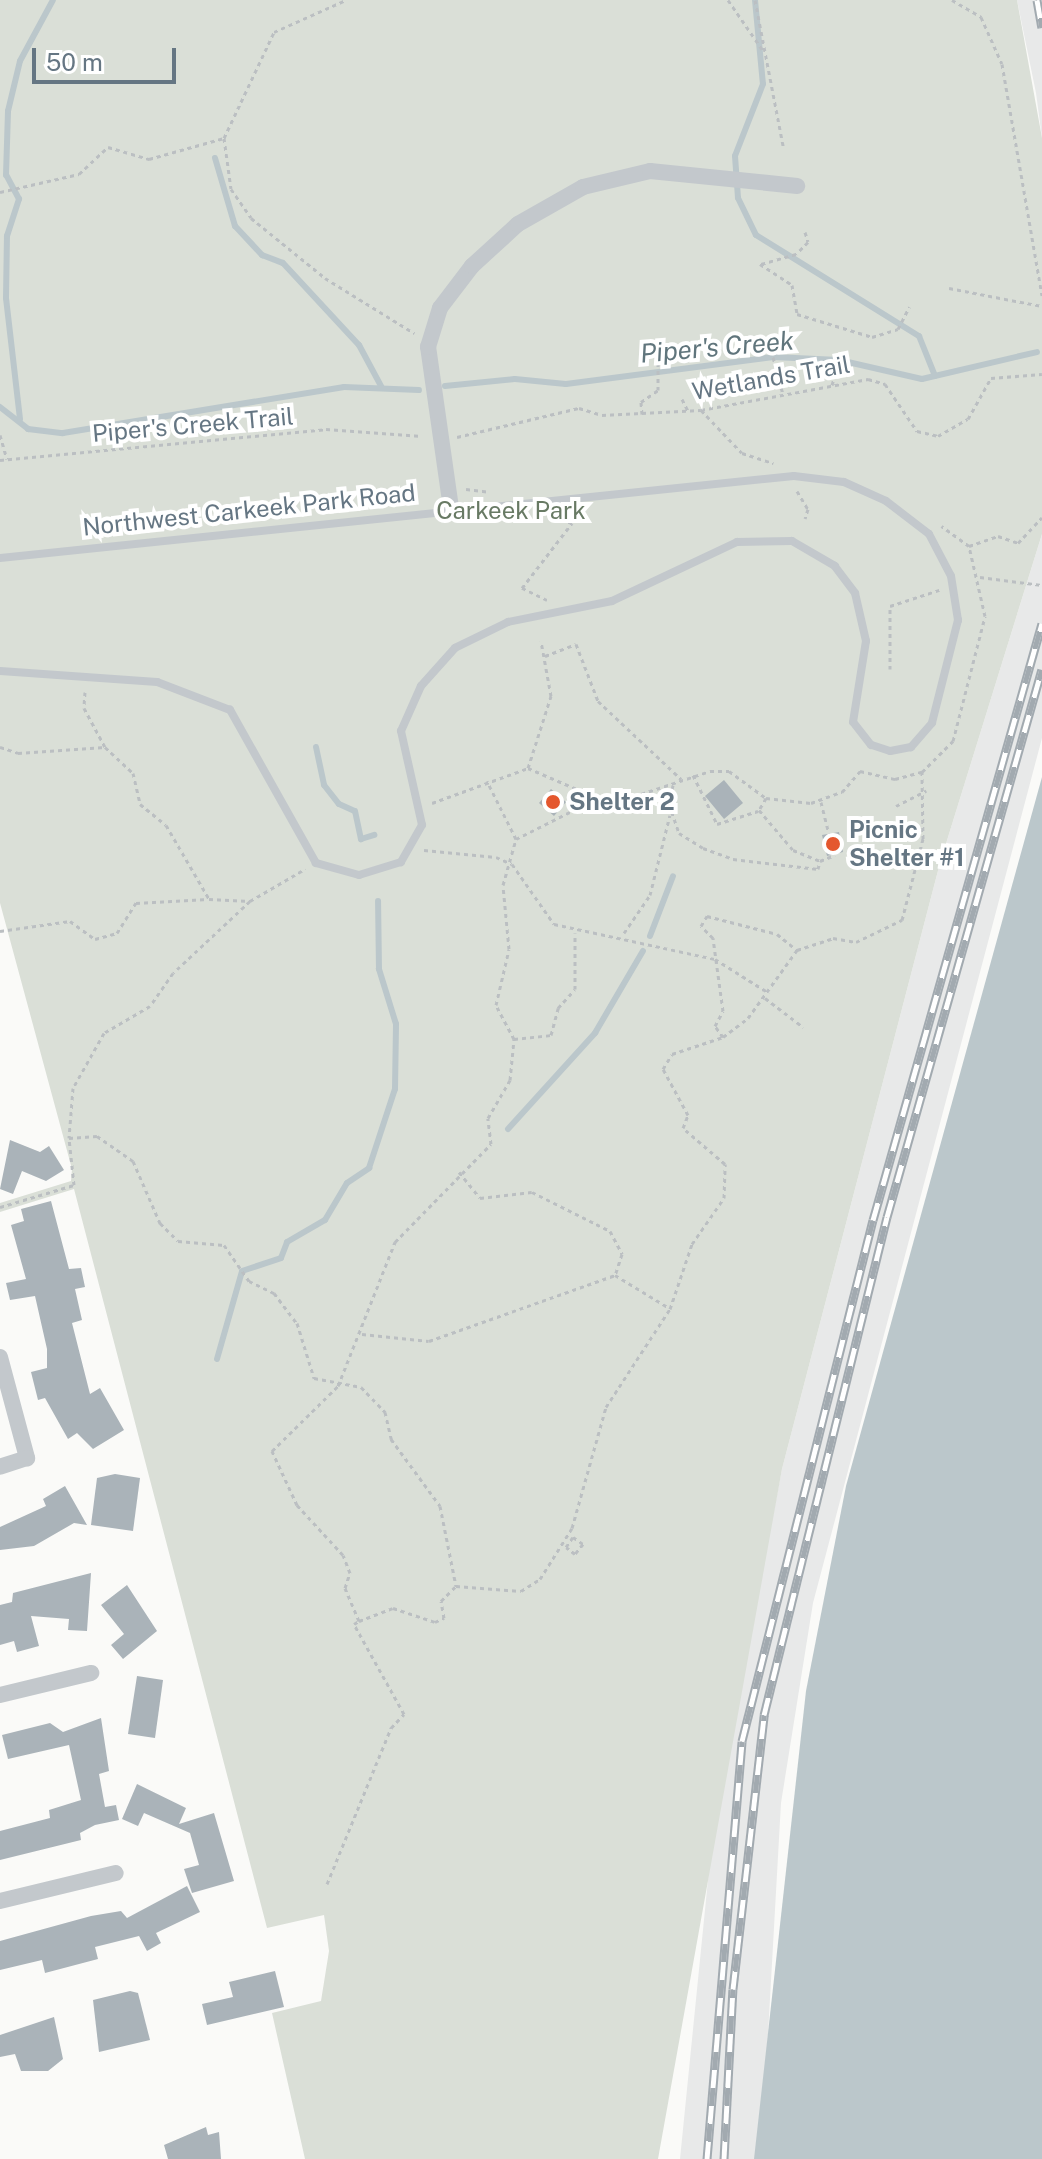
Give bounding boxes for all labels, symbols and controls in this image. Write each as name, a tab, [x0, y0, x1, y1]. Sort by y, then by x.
scale bar	[36, 32, 180, 82]
text: 50 m	[46, 48, 103, 76]
water label: Piper's Creek	[639, 325, 795, 369]
street label: Wetlands Trail	[690, 350, 852, 406]
street label: Piper's Creek Trail	[91, 402, 295, 448]
street label: Northwest Carkeek Park Road	[81, 478, 417, 542]
park label: Carkeek Park	[436, 497, 586, 525]
place label: Shelter 2	[569, 788, 675, 816]
marker: Shelter 2	[544, 793, 562, 811]
place label: Picnic Shelter #1	[849, 816, 964, 872]
marker: Picnic Shelter #1	[824, 835, 842, 853]

